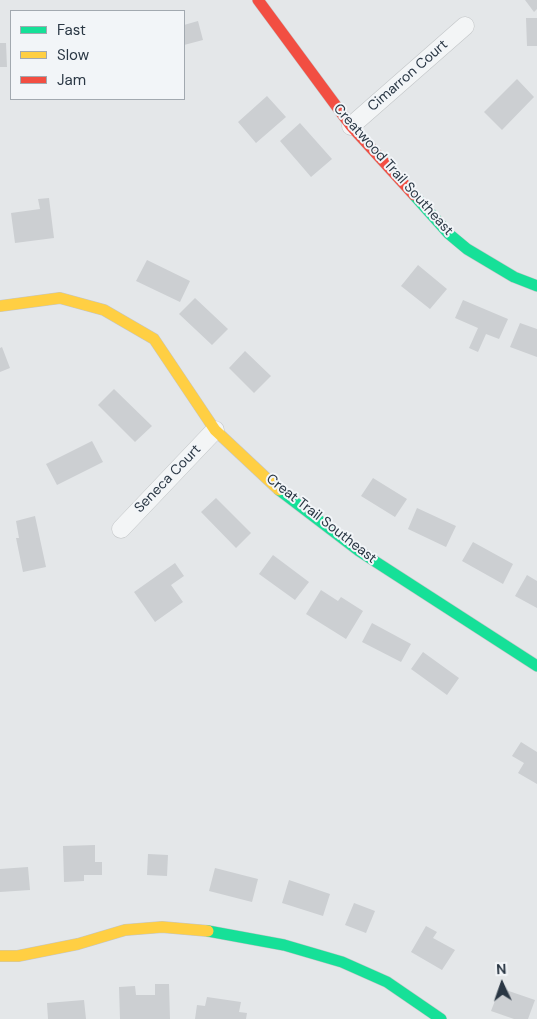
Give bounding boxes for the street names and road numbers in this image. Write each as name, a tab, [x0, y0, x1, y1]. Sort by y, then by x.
street label: Cimarron Court	[364, 37, 452, 115]
street label: Creatwood Trail Southeast	[329, 101, 457, 239]
street label: Seneca Court	[131, 441, 205, 517]
street label: Creat Trail Southeast	[262, 471, 380, 567]

